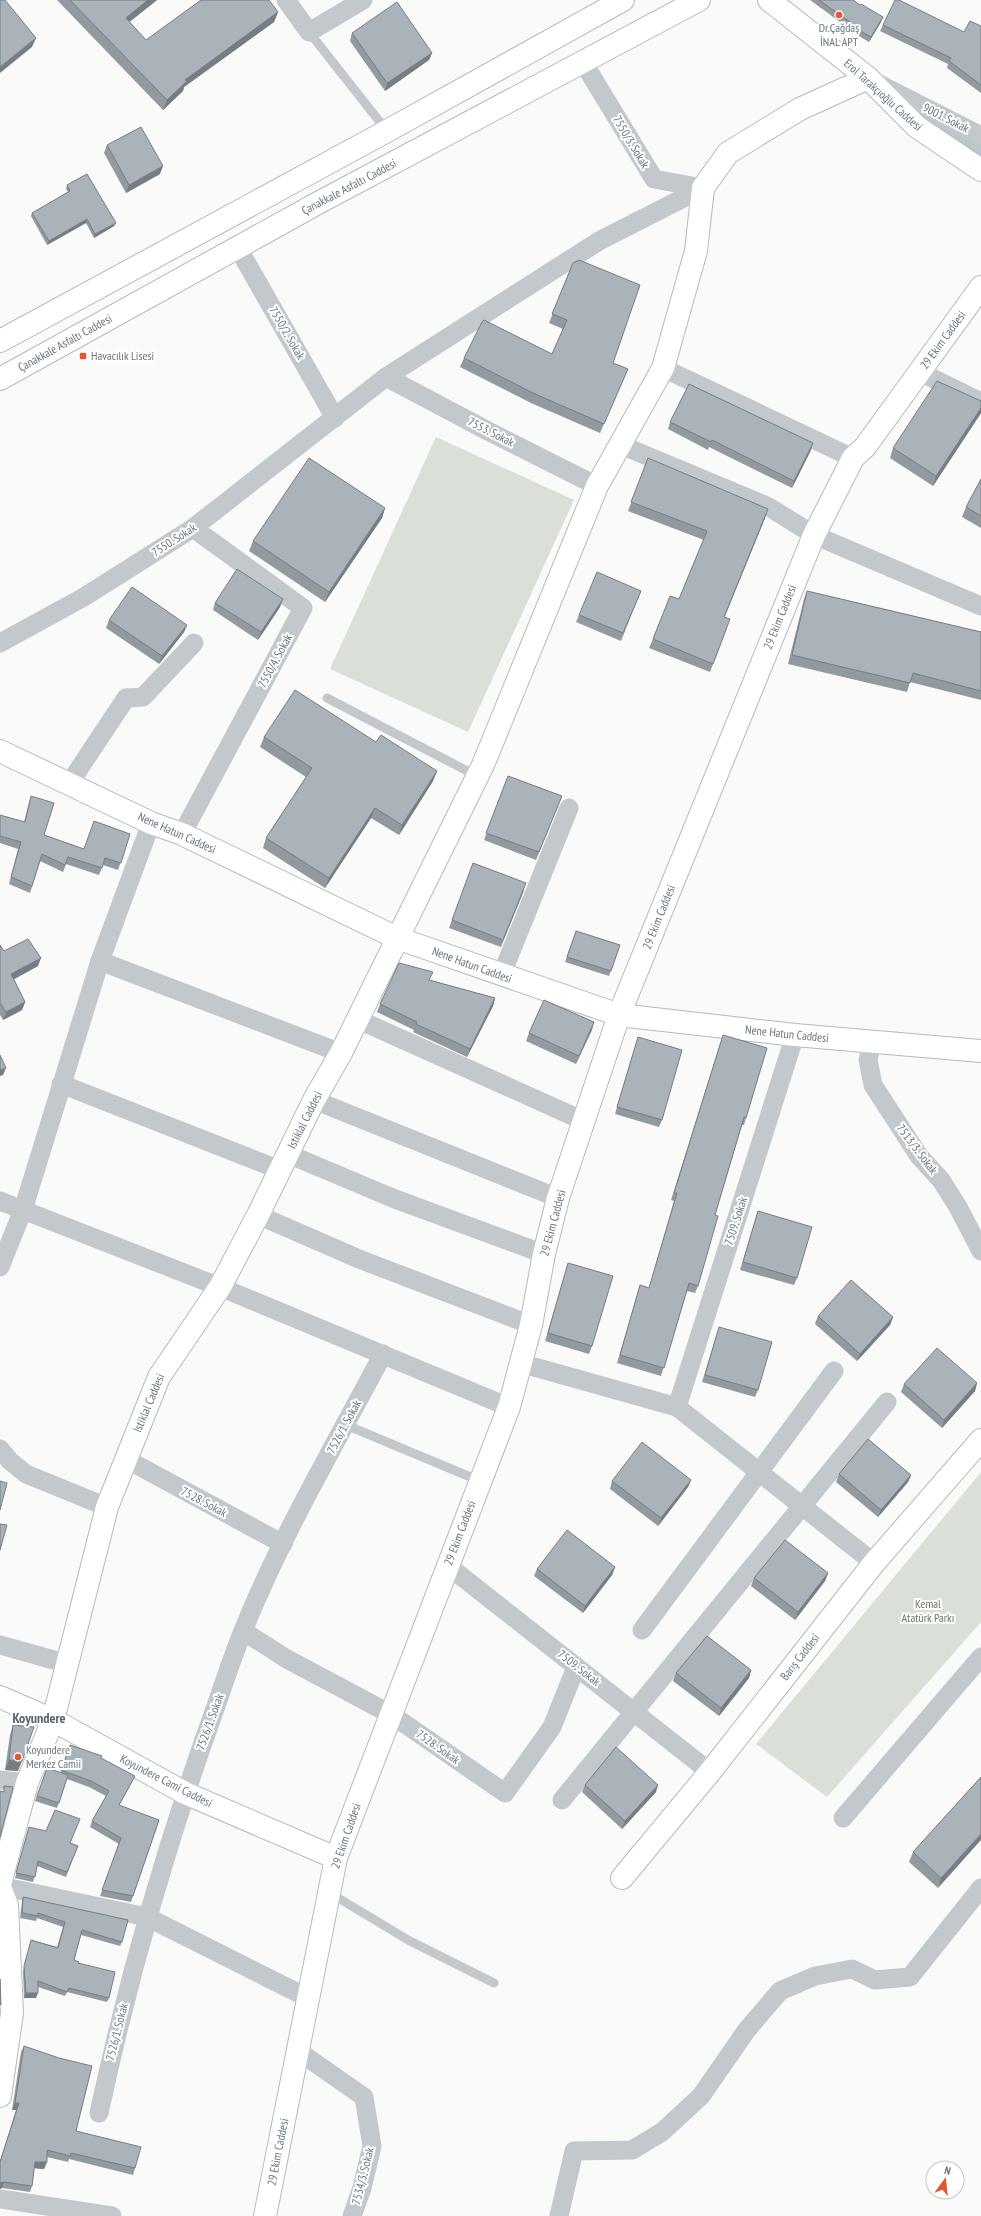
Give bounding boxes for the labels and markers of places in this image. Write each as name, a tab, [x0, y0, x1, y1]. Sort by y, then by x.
marker: Dr.Çağdaş İNAL APT	[834, 10, 844, 20]
place label: Dr.Çağdaş İNAL APT	[819, 20, 859, 49]
place label: Havacılık Lisesi	[91, 348, 154, 363]
marker: Havacılık Lisesi	[78, 351, 88, 361]
place label: Koyundere Merkez Camii	[26, 1742, 81, 1771]
marker: Koyundere Merkez Camii	[13, 1752, 23, 1762]

